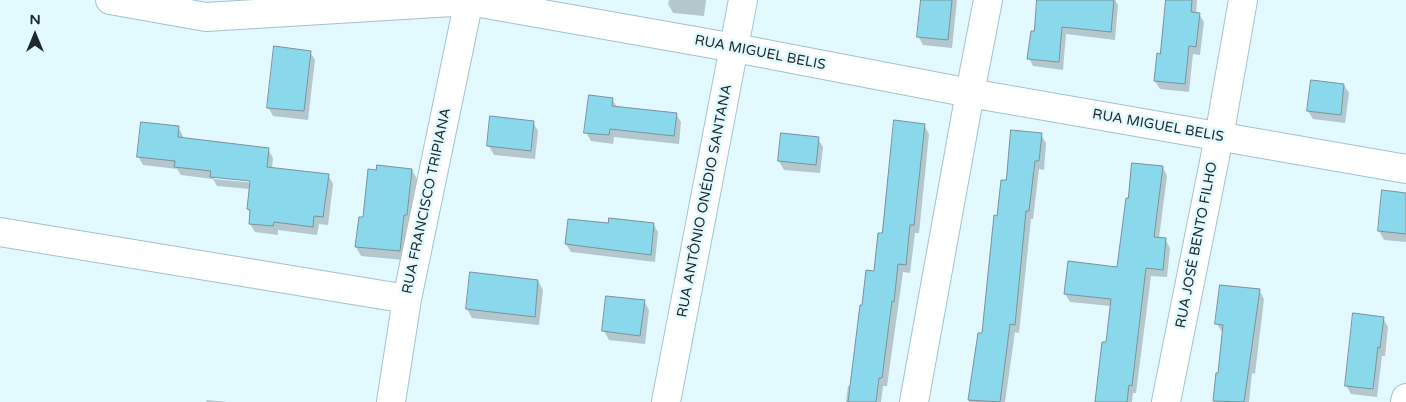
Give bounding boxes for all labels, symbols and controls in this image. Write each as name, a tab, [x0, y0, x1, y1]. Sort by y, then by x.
north arrow	[10, 10, 60, 60]
text: N	[29, 11, 41, 28]
street label: RUA MIGUEL BELIS	[693, 32, 827, 74]
street label: RUA ANTÔNIO ONÉDIO SANTANA	[674, 83, 736, 319]
street label: RUA MIGUEL BELIS	[1091, 106, 1225, 146]
street label: RUA FRANCISCO TRIPIANA	[399, 107, 455, 295]
street label: RUA JOSÉ BENTO FILHO	[1173, 160, 1221, 330]

